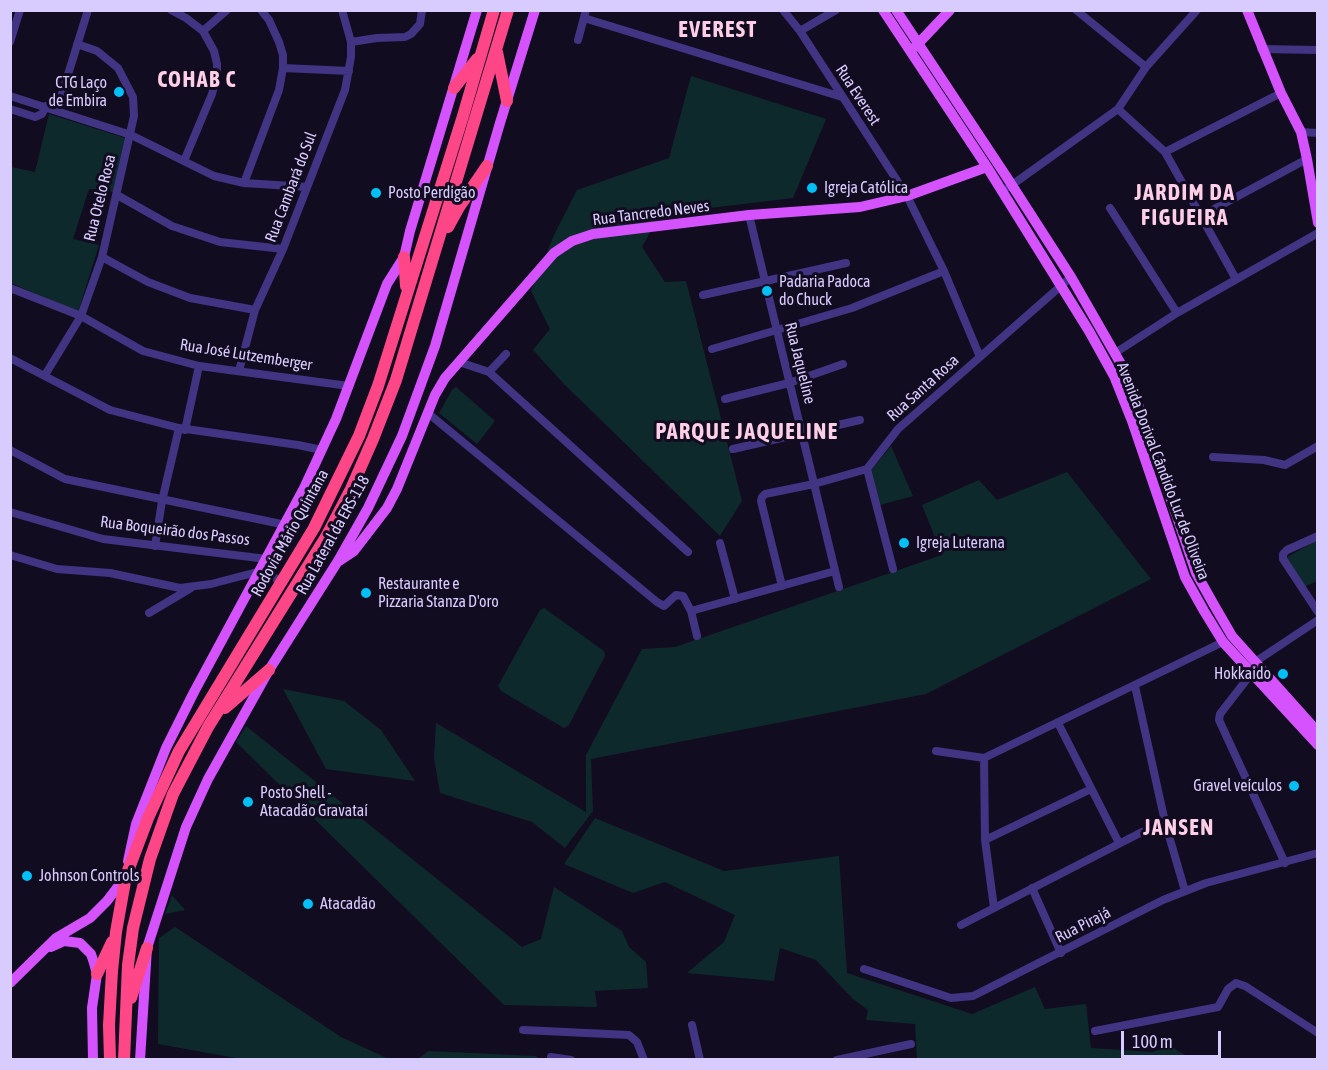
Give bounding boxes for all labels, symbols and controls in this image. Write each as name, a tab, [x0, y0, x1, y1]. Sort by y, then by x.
district label: EVEREST	[678, 17, 758, 43]
street label: Rua Everest	[831, 61, 885, 129]
district label: COHAB C	[157, 67, 237, 93]
place label: CTG Laço de Embira	[49, 73, 107, 111]
marker: CTG Laço de Embira	[112, 85, 126, 99]
street label: Rua Cambará do Sul	[261, 129, 321, 245]
street label: Rua Otelo Rosa	[80, 153, 120, 243]
place label: Igreja Católica	[824, 178, 908, 198]
district label: JARDIM DA FIGUEIRA	[1134, 180, 1236, 231]
marker: Igreja Católica	[805, 181, 819, 195]
place label: Posto Perdigão	[388, 183, 475, 203]
marker: Posto Perdigão	[369, 186, 383, 200]
street label: Rua Tancredo Neves	[592, 196, 710, 230]
place label: Padaria Padoca do Chuck	[779, 272, 870, 310]
marker: Padaria Padoca do Chuck	[760, 284, 774, 298]
street label: Rua Jaqueline	[781, 320, 819, 406]
street label: Rua José Lutzemberger	[178, 335, 314, 375]
street label: Rua Santa Rosa	[883, 351, 963, 425]
street label: Avenida Dorival Cândido Luz de Oliveira	[1113, 359, 1213, 583]
district label: PARQUE JAQUELINE	[655, 419, 839, 445]
street label: Rodovia Mário Quintana	[247, 466, 333, 600]
street label: Rua Lateral da ERS-118	[292, 472, 374, 598]
street label: Rua Boqueirão dos Passos	[99, 512, 251, 550]
place label: Igreja Luterana	[916, 533, 1005, 553]
marker: Igreja Luterana	[897, 536, 911, 550]
place label: Restaurante e Pizzaria Stanza D'oro	[378, 574, 499, 612]
marker: Restaurante e Pizzaria Stanza D'oro	[359, 586, 373, 600]
place label: Hokkaido	[1214, 664, 1271, 684]
marker: Hokkaido	[1276, 667, 1290, 681]
place label: Gravel veículos	[1193, 776, 1282, 796]
marker: Gravel veículos	[1287, 779, 1301, 793]
place label: Posto Shell - Atacadão Gravataí	[260, 783, 368, 821]
marker: Posto Shell - Atacadão Gravataí	[241, 795, 255, 809]
district label: JANSEN	[1143, 815, 1215, 841]
place label: Johnson Controls	[39, 866, 139, 886]
marker: Johnson Controls	[20, 869, 34, 883]
place label: Atacadão	[320, 894, 376, 914]
marker: Atacadão	[301, 897, 315, 911]
street label: Rua Pirajá	[1052, 903, 1114, 947]
scale bar	[1124, 1019, 1224, 1057]
text: 100 m	[1132, 1031, 1173, 1052]

